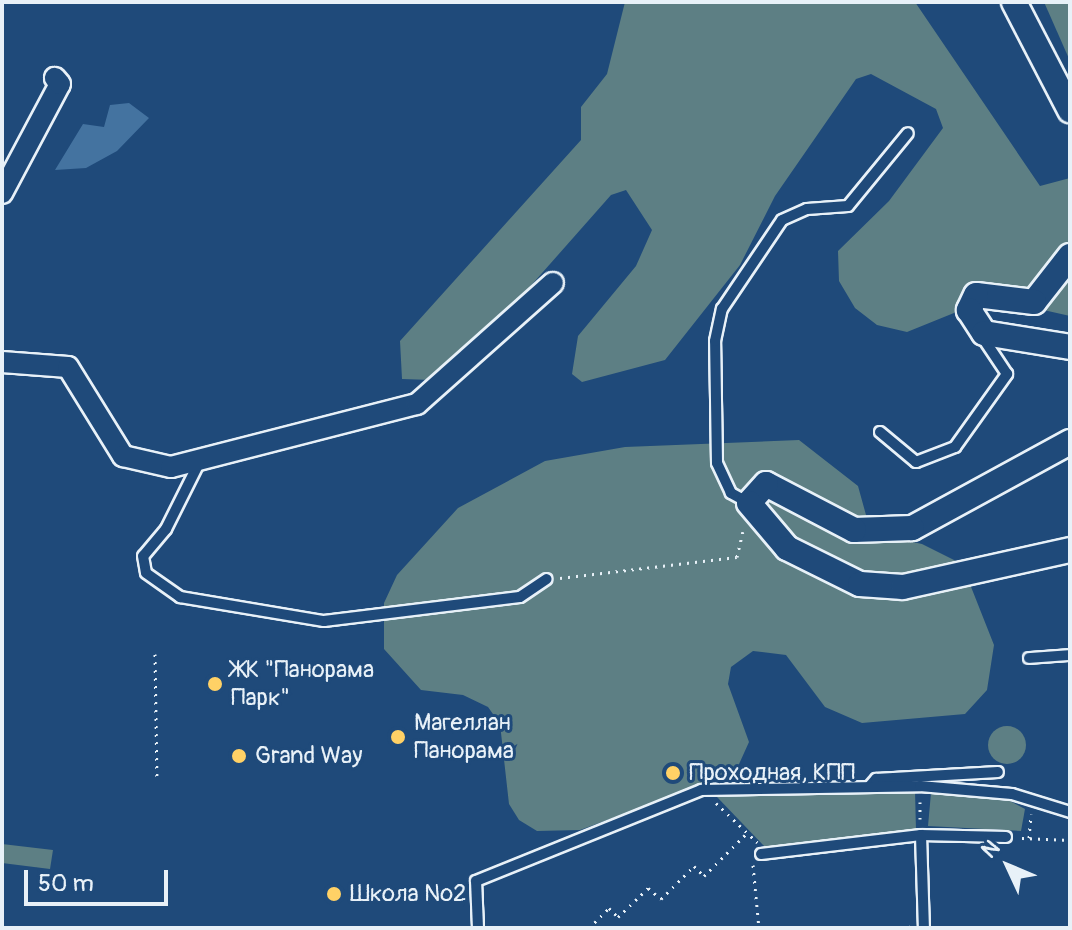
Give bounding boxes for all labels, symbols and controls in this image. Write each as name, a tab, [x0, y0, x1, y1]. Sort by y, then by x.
place label: ЖК "Панорама Парк"	[231, 656, 374, 712]
marker: ЖК "Панорама Парк"	[206, 675, 224, 693]
place label: Магеллан Панорама	[414, 709, 514, 765]
marker: Магеллан Панорама	[389, 728, 407, 746]
place label: Grand Way	[255, 742, 362, 770]
marker: Grand Way	[230, 747, 248, 765]
place label: Проходная, КПП	[689, 759, 855, 787]
marker: Проходная, КПП	[664, 764, 682, 782]
north arrow	[968, 826, 1048, 906]
text: N	[975, 834, 1006, 864]
scale bar	[28, 854, 172, 904]
text: 50 m	[38, 869, 94, 898]
place label: Школа №2	[350, 880, 466, 908]
marker: Школа №2	[325, 885, 343, 903]

